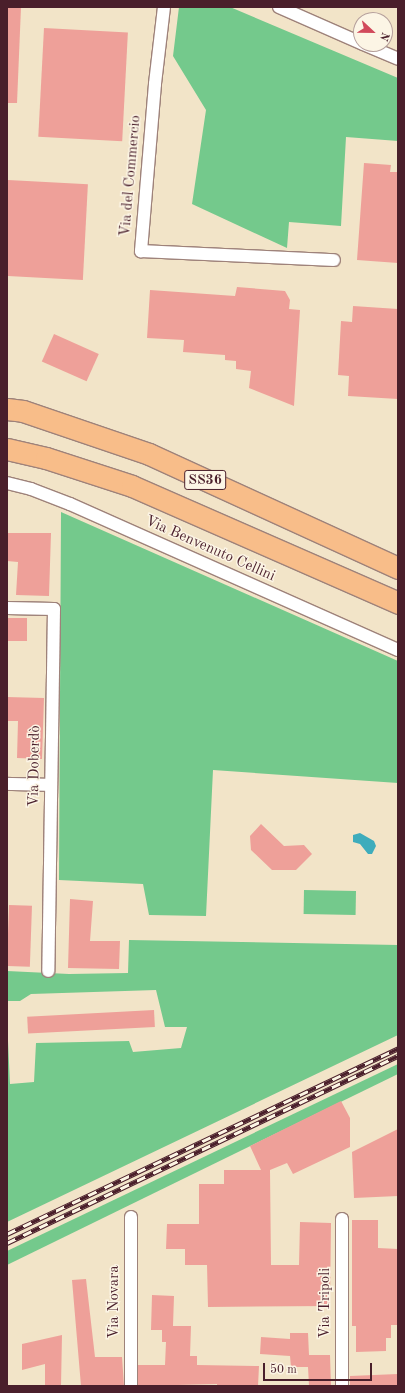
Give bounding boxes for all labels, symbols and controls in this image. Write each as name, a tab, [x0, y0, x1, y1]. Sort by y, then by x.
north arrow	[353, 12, 393, 52]
text: N	[377, 30, 390, 42]
street label: Via del Commercio	[117, 114, 145, 238]
road number: SS36	[184, 468, 226, 492]
street label: Via Benvenuto Cellini	[142, 512, 278, 586]
street label: Via Doberdò	[25, 725, 45, 807]
street label: Via Novara	[106, 1265, 124, 1339]
street label: Via Tripoli	[317, 1268, 335, 1338]
scale bar	[265, 1355, 374, 1381]
text: 50 m	[270, 1364, 297, 1376]

